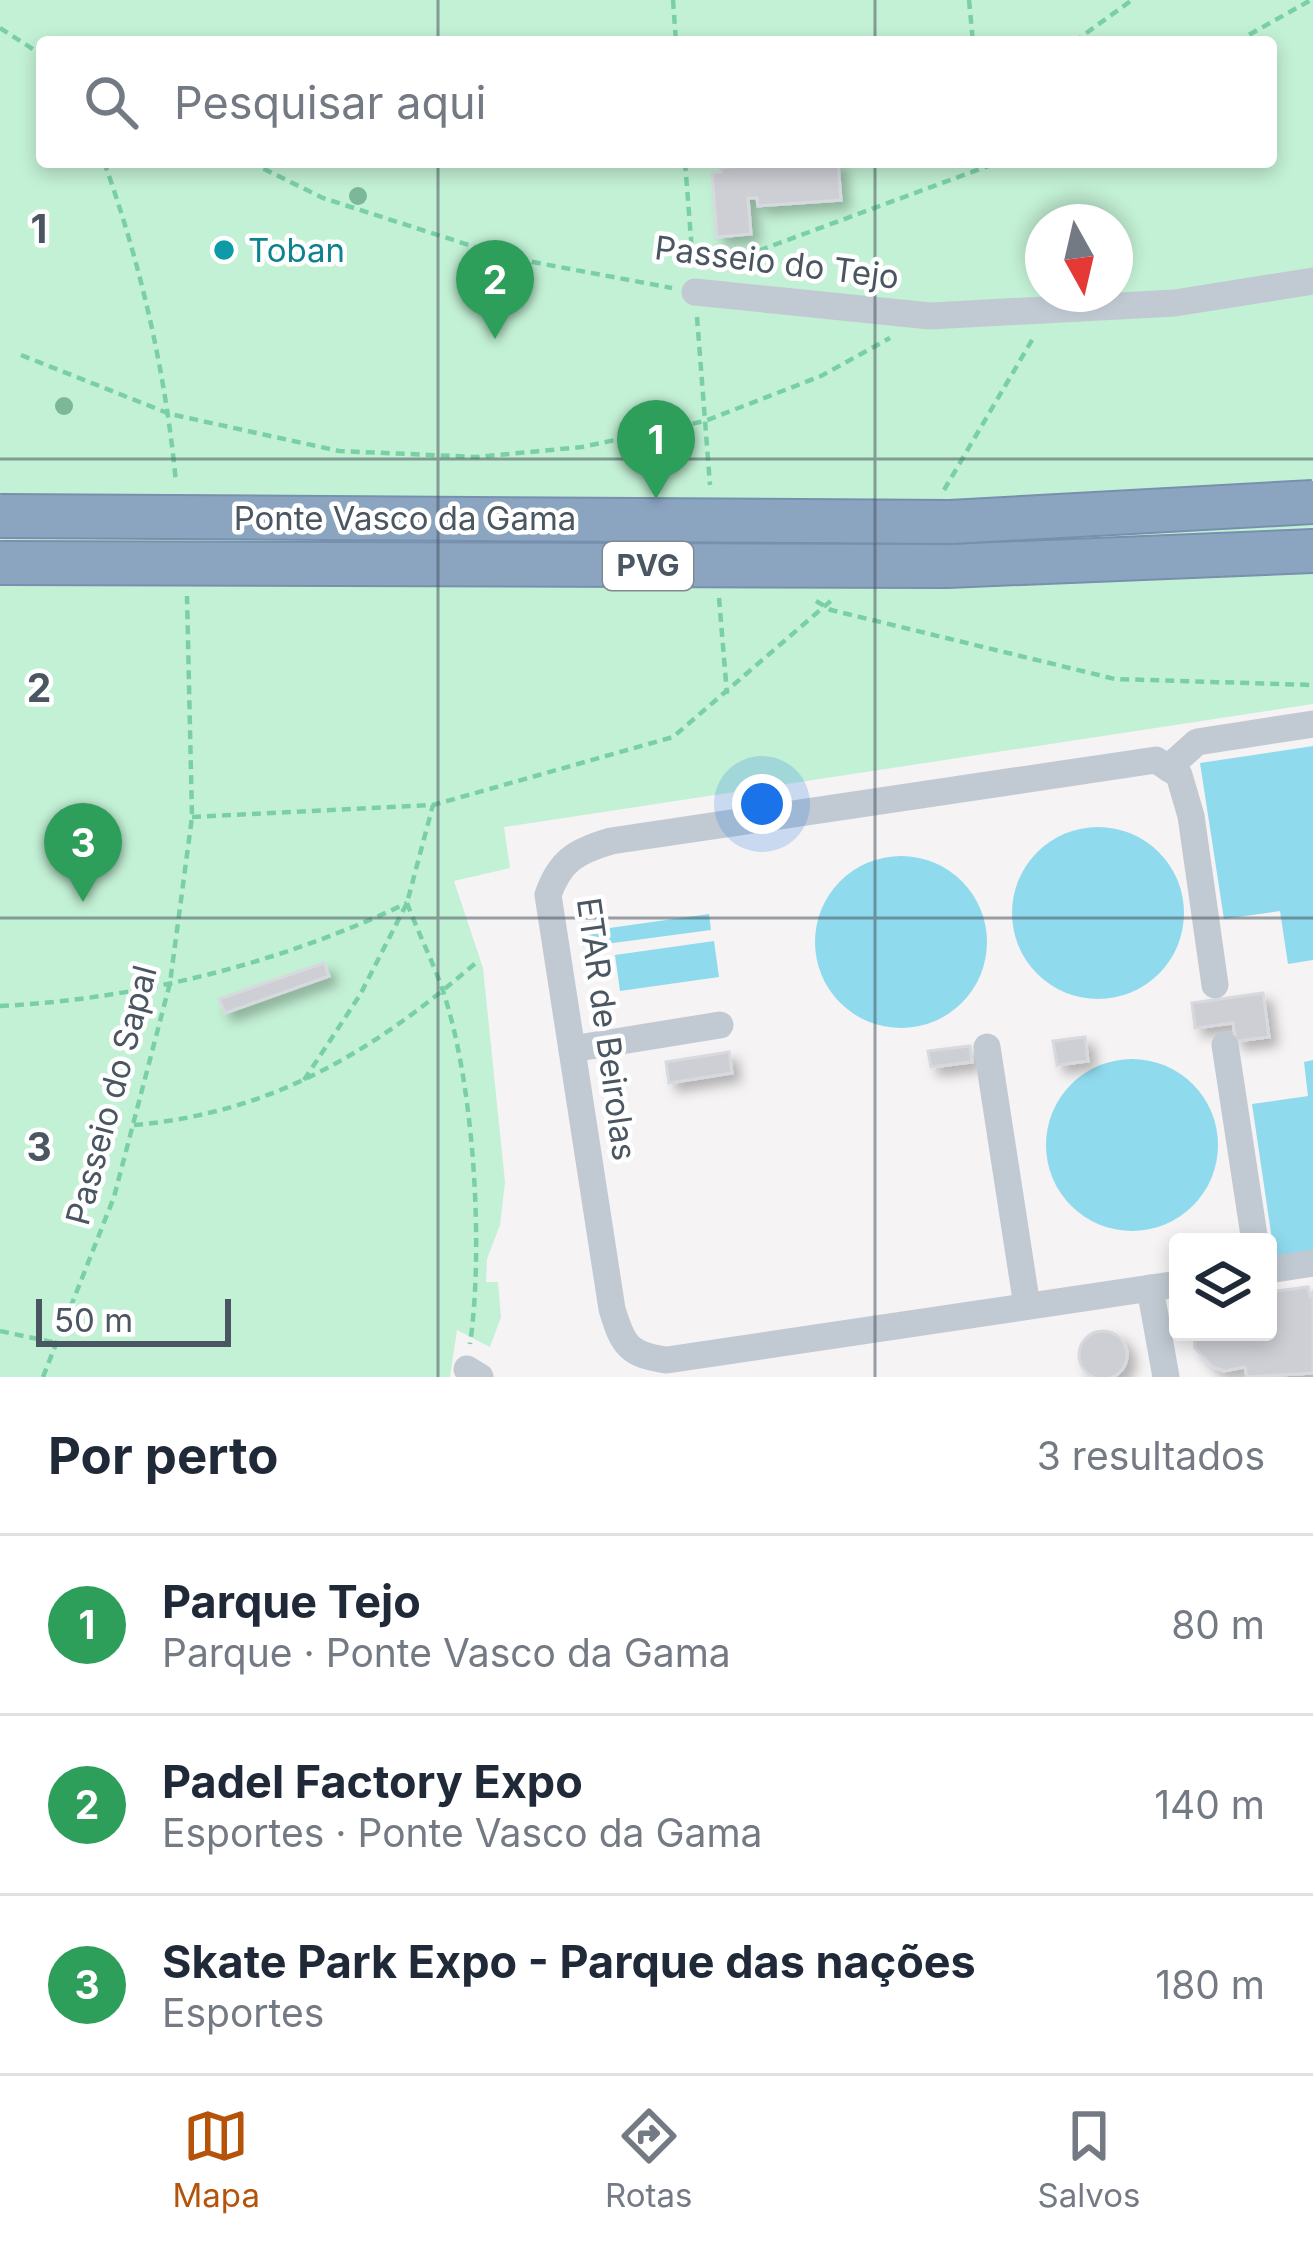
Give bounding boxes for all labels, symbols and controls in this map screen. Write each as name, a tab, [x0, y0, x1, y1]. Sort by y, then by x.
search box	[36, 36, 1277, 168]
icon: search	[78, 69, 144, 135]
text: Pesquisar aqui	[174, 75, 487, 130]
north arrow	[1025, 204, 1133, 312]
text: 1	[31, 205, 47, 252]
street label: Passeio do Tejo	[653, 227, 901, 297]
place label: Toban	[248, 230, 345, 270]
marker: Toban	[211, 237, 237, 263]
pin: 2	[456, 240, 534, 339]
pin: 1	[617, 400, 695, 499]
street label: Ponte Vasco da Gama	[234, 498, 576, 538]
road number: PVG	[603, 542, 693, 590]
text: 2	[27, 664, 51, 711]
your location	[732, 774, 792, 834]
pin: 3	[44, 803, 122, 902]
street label: ETAR de Beirolas	[569, 895, 645, 1163]
street label: Passeio do Sapal	[57, 961, 165, 1229]
text: 3	[26, 1123, 52, 1170]
map controls	[1169, 1233, 1277, 1341]
button: layers	[1169, 1233, 1277, 1341]
scale bar	[36, 1293, 231, 1346]
text: 50 m	[54, 1300, 133, 1340]
text: Por perto	[48, 1425, 279, 1486]
text: 3 resultados	[1037, 1432, 1265, 1479]
text: Parque Tejo	[162, 1574, 421, 1629]
text: 1	[79, 1601, 95, 1648]
text: 80 m	[1171, 1601, 1265, 1648]
text: Parque · Ponte Vasco da Gama	[162, 1629, 731, 1676]
text: Padel Factory Expo	[162, 1754, 583, 1809]
text: 2	[75, 1781, 99, 1828]
text: 140 m	[1154, 1781, 1265, 1828]
text: Esportes · Ponte Vasco da Gama	[162, 1809, 763, 1856]
text: Skate Park Expo - Parque das nações	[162, 1934, 976, 1989]
text: 3	[74, 1961, 100, 2008]
text: 180 m	[1155, 1961, 1265, 2008]
text: Esportes	[162, 1989, 324, 2036]
tab: Mapa	[173, 2103, 260, 2215]
tab: Rotas	[605, 2103, 692, 2215]
tab: Salvos	[1037, 2103, 1140, 2215]

